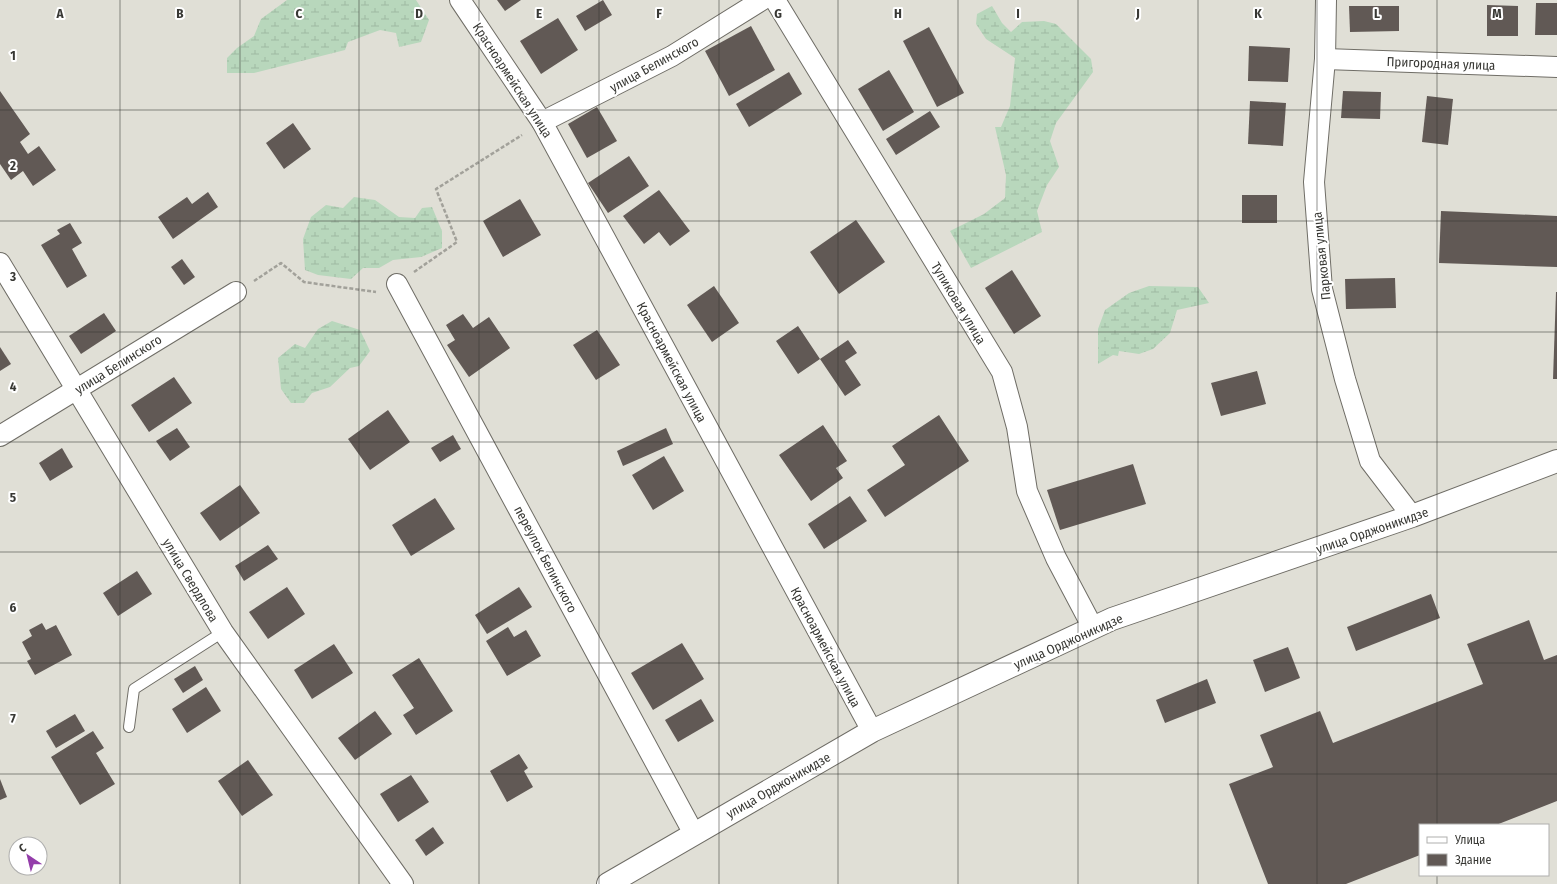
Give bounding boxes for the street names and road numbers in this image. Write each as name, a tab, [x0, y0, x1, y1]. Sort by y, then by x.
street label: Красноармейская улица	[470, 20, 555, 140]
street label: улица Белинского	[607, 34, 701, 95]
street label: Пригородная улица	[1386, 54, 1496, 73]
street label: Парковая улица	[1309, 211, 1334, 301]
street label: Тупиковая улица	[928, 260, 989, 347]
street label: Красноармейская улица	[634, 300, 710, 425]
street label: улица Белинского	[72, 332, 164, 397]
street label: переулок Белинского	[511, 503, 580, 615]
street label: улица Орджоникидзе	[1314, 504, 1430, 557]
street label: улица Свердлова	[160, 536, 221, 625]
street label: Красноармейская улица	[788, 585, 864, 710]
street label: улица Орджоникидзе	[1011, 611, 1125, 672]
street label: улица Орджоникидзе	[723, 749, 833, 821]

